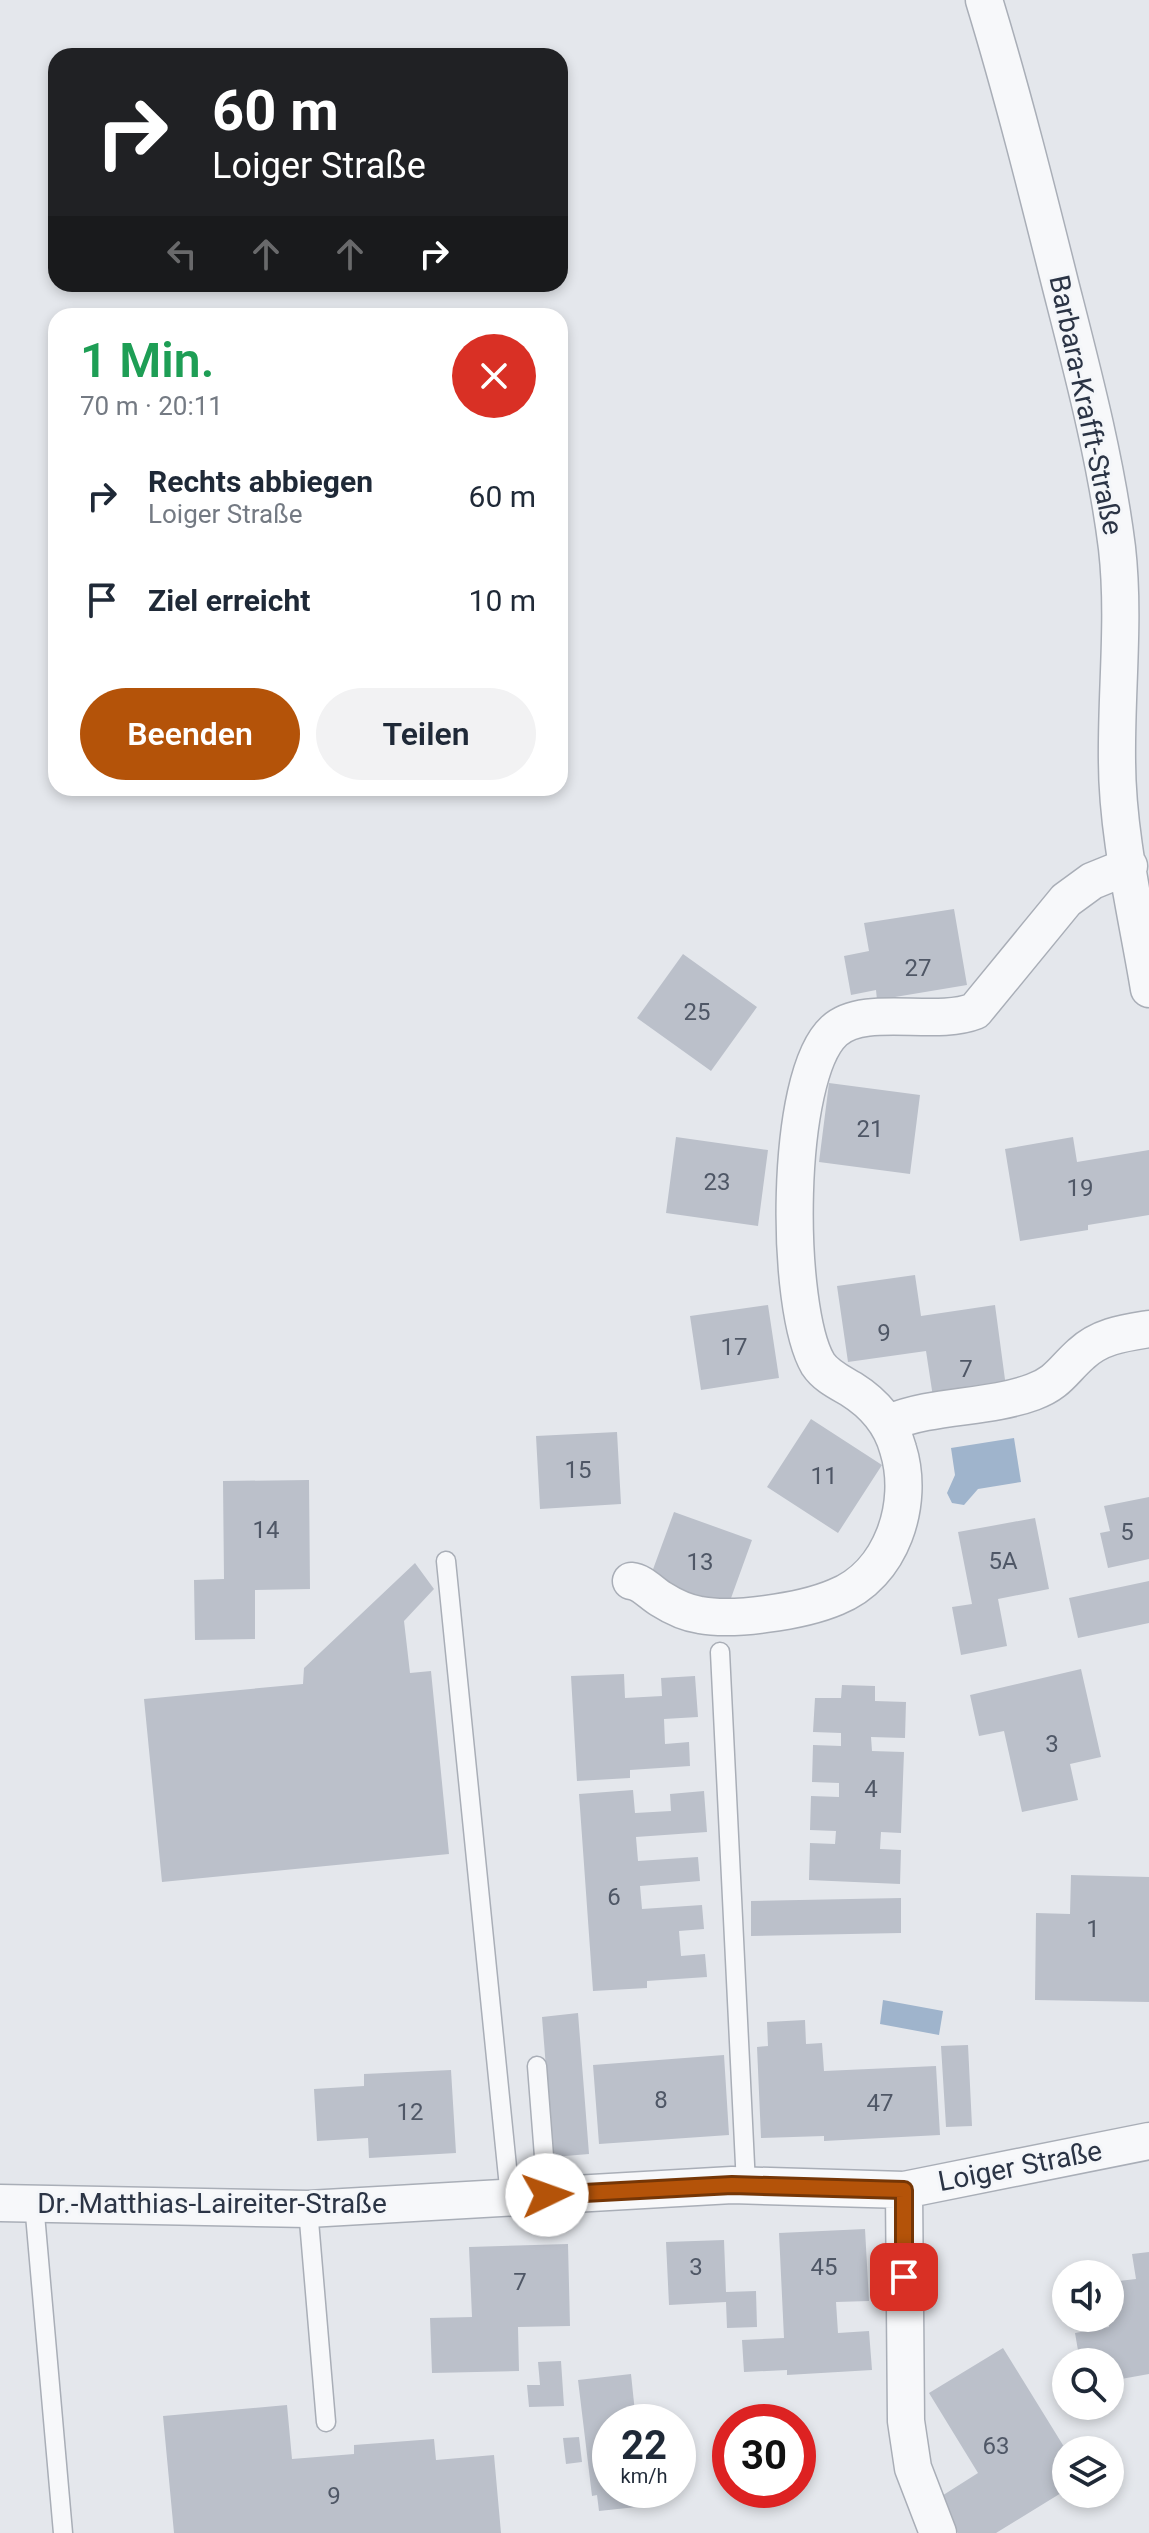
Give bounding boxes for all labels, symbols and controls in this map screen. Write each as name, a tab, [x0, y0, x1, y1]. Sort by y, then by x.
text: 60 m	[212, 78, 339, 144]
icon: right	[80, 80, 184, 184]
text: Loiger Straße	[212, 145, 426, 187]
icon: left	[160, 232, 204, 276]
icon: ahead	[244, 232, 288, 276]
icon: ahead	[328, 232, 372, 276]
icon: right	[412, 232, 456, 276]
street label: Barbara-Krafft-Straße	[1042, 272, 1130, 538]
text: 1 Min.	[80, 332, 214, 389]
button: close	[452, 334, 536, 418]
text: 70 m · 20:11	[80, 391, 223, 421]
text: Rechts abbiegen	[148, 464, 373, 499]
icon: right	[80, 474, 124, 518]
text: 60 m	[469, 479, 536, 514]
text: Loiger Straße	[148, 499, 302, 529]
icon: arrive	[80, 578, 124, 622]
text: Ziel erreicht	[148, 583, 310, 618]
text: 10 m	[469, 583, 536, 618]
button: Beenden	[80, 688, 300, 780]
button: Teilen	[316, 688, 536, 780]
house number: 27	[905, 954, 931, 982]
house number: 25	[684, 998, 710, 1026]
house number: 21	[857, 1115, 883, 1143]
house number: 23	[704, 1168, 730, 1196]
house number: 19	[1067, 1174, 1093, 1202]
house number: 9	[877, 1319, 891, 1347]
house number: 17	[721, 1333, 747, 1361]
house number: 7	[959, 1355, 973, 1383]
house number: 15	[565, 1456, 591, 1484]
house number: 11	[811, 1462, 837, 1490]
house number: 14	[253, 1516, 279, 1544]
house number: 5	[1120, 1518, 1134, 1546]
house number: 5A	[988, 1547, 1018, 1575]
house number: 13	[687, 1548, 713, 1576]
house number: 3	[1045, 1730, 1059, 1758]
house number: 4	[864, 1775, 878, 1803]
house number: 6	[607, 1883, 621, 1911]
house number: 1	[1086, 1915, 1100, 1943]
house number: 8	[654, 2086, 668, 2114]
house number: 47	[867, 2089, 893, 2117]
house number: 12	[397, 2098, 423, 2126]
street label: Loiger Straße	[935, 2134, 1105, 2198]
position arrow	[505, 2153, 589, 2237]
street label: Dr.-Matthias-Laireiter-Straße	[37, 2187, 387, 2220]
pin	[870, 2243, 938, 2311]
house number: 3	[689, 2253, 703, 2281]
house number: 45	[811, 2253, 837, 2281]
icon: arrive	[882, 2255, 926, 2299]
map controls	[1052, 2260, 1124, 2508]
button: sound	[1052, 2260, 1124, 2332]
house number: 7	[513, 2268, 527, 2296]
button: search	[1052, 2348, 1124, 2420]
speed limit sign: 30	[712, 2404, 816, 2508]
text: 22	[621, 2422, 667, 2469]
house number: 63	[983, 2432, 1009, 2460]
button: layers	[1052, 2436, 1124, 2508]
text: km/h	[621, 2464, 667, 2488]
house number: 9	[327, 2482, 341, 2510]

